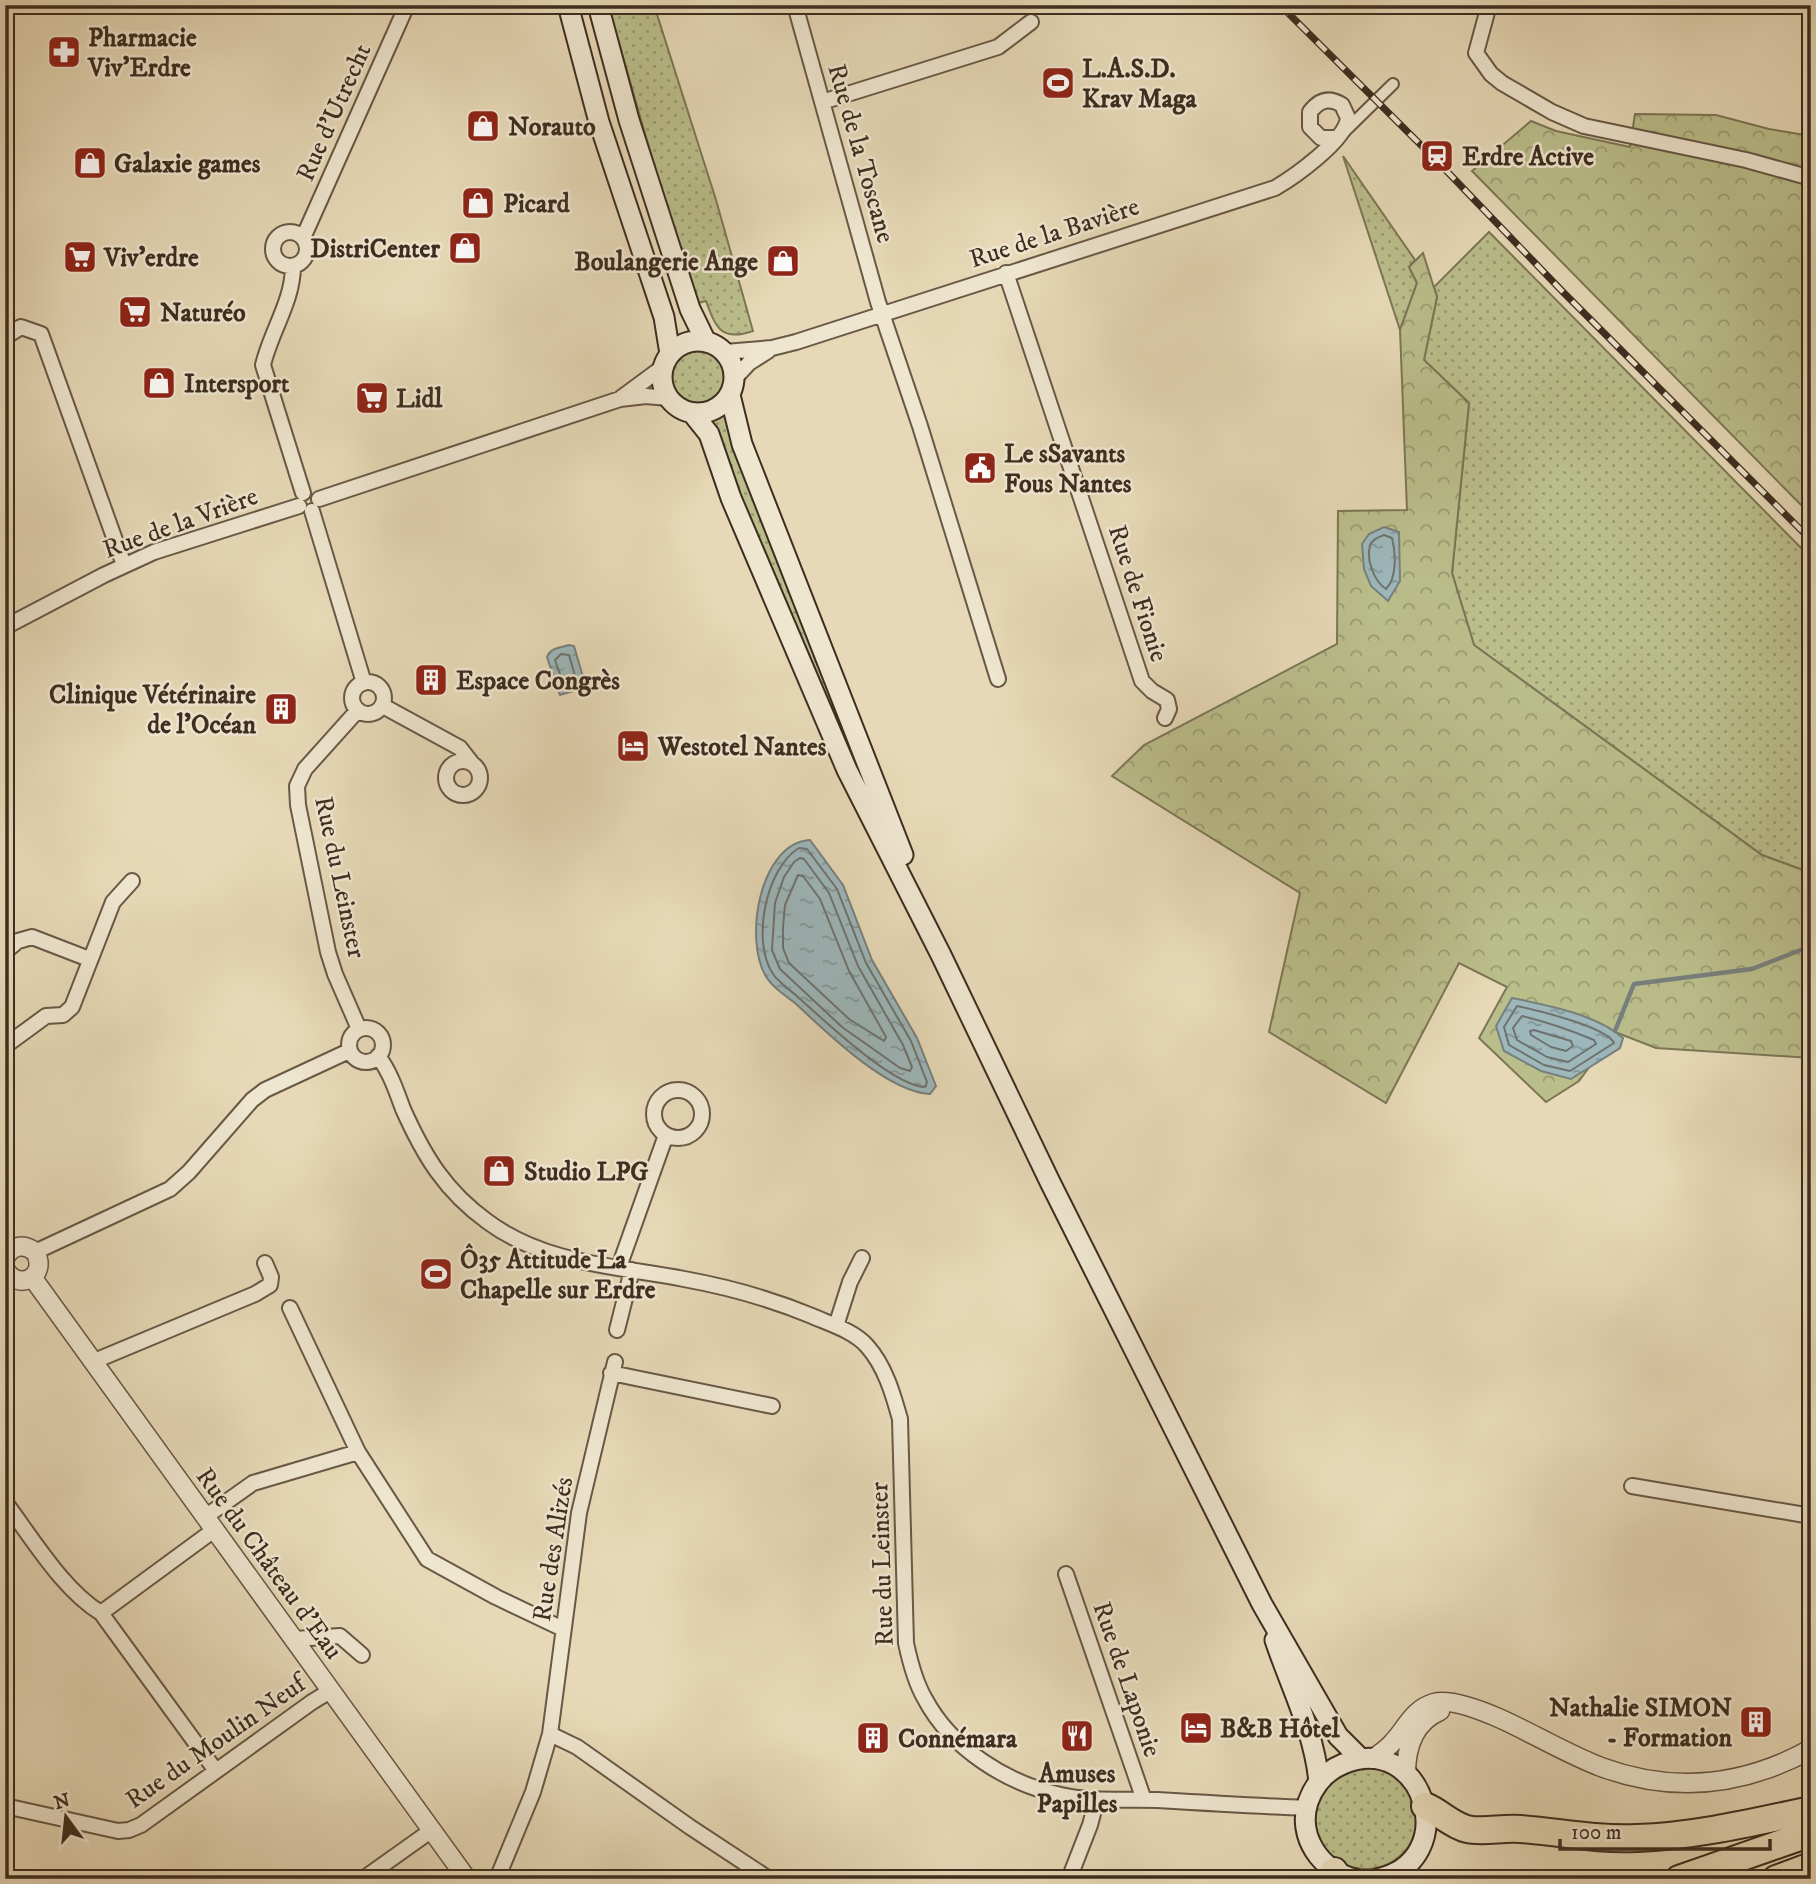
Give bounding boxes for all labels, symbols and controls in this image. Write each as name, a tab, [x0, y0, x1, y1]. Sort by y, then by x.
place label: Pharmacie Viv'Erdre	[87, 22, 197, 85]
pharmacy icon: Pharmacie Viv'Erdre	[45, 33, 83, 71]
street label: Rue d'Utrecht	[289, 39, 379, 187]
place label: L.A.S.D. Krav Maga	[1082, 53, 1197, 116]
street label: Rue de la Toscane	[819, 60, 902, 247]
sports icon: L.A.S.D. Krav Maga	[1039, 64, 1077, 102]
shop icon: Norauto	[464, 107, 502, 145]
place label: Norauto	[508, 111, 596, 144]
station icon: Erdre Active	[1418, 137, 1456, 175]
place label: Erdre Active	[1462, 141, 1594, 174]
shop icon: Galaxie games	[71, 144, 109, 182]
place label: Galaxie games	[114, 148, 261, 181]
shop icon: Picard	[459, 184, 497, 222]
place label: Picard	[503, 188, 571, 221]
street label: Rue de la Bavière	[965, 190, 1144, 276]
shop icon: DistriCenter	[446, 229, 484, 267]
place label: DistriCenter	[310, 233, 440, 266]
supermarket icon: Viv'erdre	[61, 238, 99, 276]
place label: Viv'erdre	[103, 242, 199, 275]
shop icon: Boulangerie Ange	[764, 242, 802, 280]
place label: Boulangerie Ange	[574, 246, 758, 279]
supermarket icon: Naturéo	[116, 293, 154, 331]
place label: Naturéo	[160, 297, 246, 330]
shop icon: Intersport	[140, 364, 178, 402]
place label: Intersport	[184, 368, 290, 401]
supermarket icon: Lidl	[353, 379, 391, 417]
place label: Lidl	[396, 383, 443, 416]
place label: Le sSavants Fous Nantes	[1004, 438, 1132, 501]
public building icon: Le sSavants Fous Nantes	[961, 449, 999, 487]
street label: Rue de la Vrière	[99, 480, 263, 567]
street label: Rue de Fionie	[1100, 521, 1175, 666]
building icon: Espace Congrès	[412, 661, 450, 699]
place label: Espace Congrès	[456, 665, 620, 698]
place label: Clinique Vétérinaire de l'Océan	[49, 679, 256, 742]
building icon: Clinique Vétérinaire de l'Océan	[262, 690, 300, 728]
hotel icon: Westotel Nantes	[614, 727, 652, 765]
place label: Westotel Nantes	[657, 731, 827, 764]
street label: Rue du Leinster	[306, 793, 373, 962]
shop icon: Studio LPG	[480, 1152, 518, 1190]
place label: Studio LPG	[524, 1156, 648, 1189]
place label: Ô35 Attitude La Chapelle sur Erdre	[460, 1243, 656, 1307]
sports icon: Ô35 Attitude La Chapelle sur Erdre	[417, 1255, 455, 1293]
street label: Rue du Château d'Eau	[188, 1461, 349, 1666]
street label: Rue des Alizés	[526, 1475, 581, 1624]
street label: Rue du Leinster	[863, 1481, 902, 1647]
street label: Rue de Laponie	[1085, 1598, 1169, 1761]
street label: Rue du Moulin Neuf	[120, 1666, 315, 1817]
place label: Nathalie SIMON - Formation	[1549, 1692, 1732, 1755]
building icon: Nathalie SIMON - Formation	[1737, 1703, 1775, 1741]
hotel icon: B&B Hôtel	[1177, 1709, 1215, 1747]
place label: B&B Hôtel	[1220, 1713, 1341, 1746]
restaurant icon: Amuses Papilles	[1058, 1717, 1096, 1755]
building icon: Connémara	[854, 1719, 892, 1757]
place label: Connémara	[898, 1723, 1018, 1756]
place label: Amuses Papilles	[1037, 1758, 1118, 1821]
north arrow	[32, 1783, 102, 1853]
text: N	[51, 1789, 73, 1815]
scale bar	[1560, 1807, 1770, 1851]
text: 100 m	[1571, 1820, 1622, 1846]

